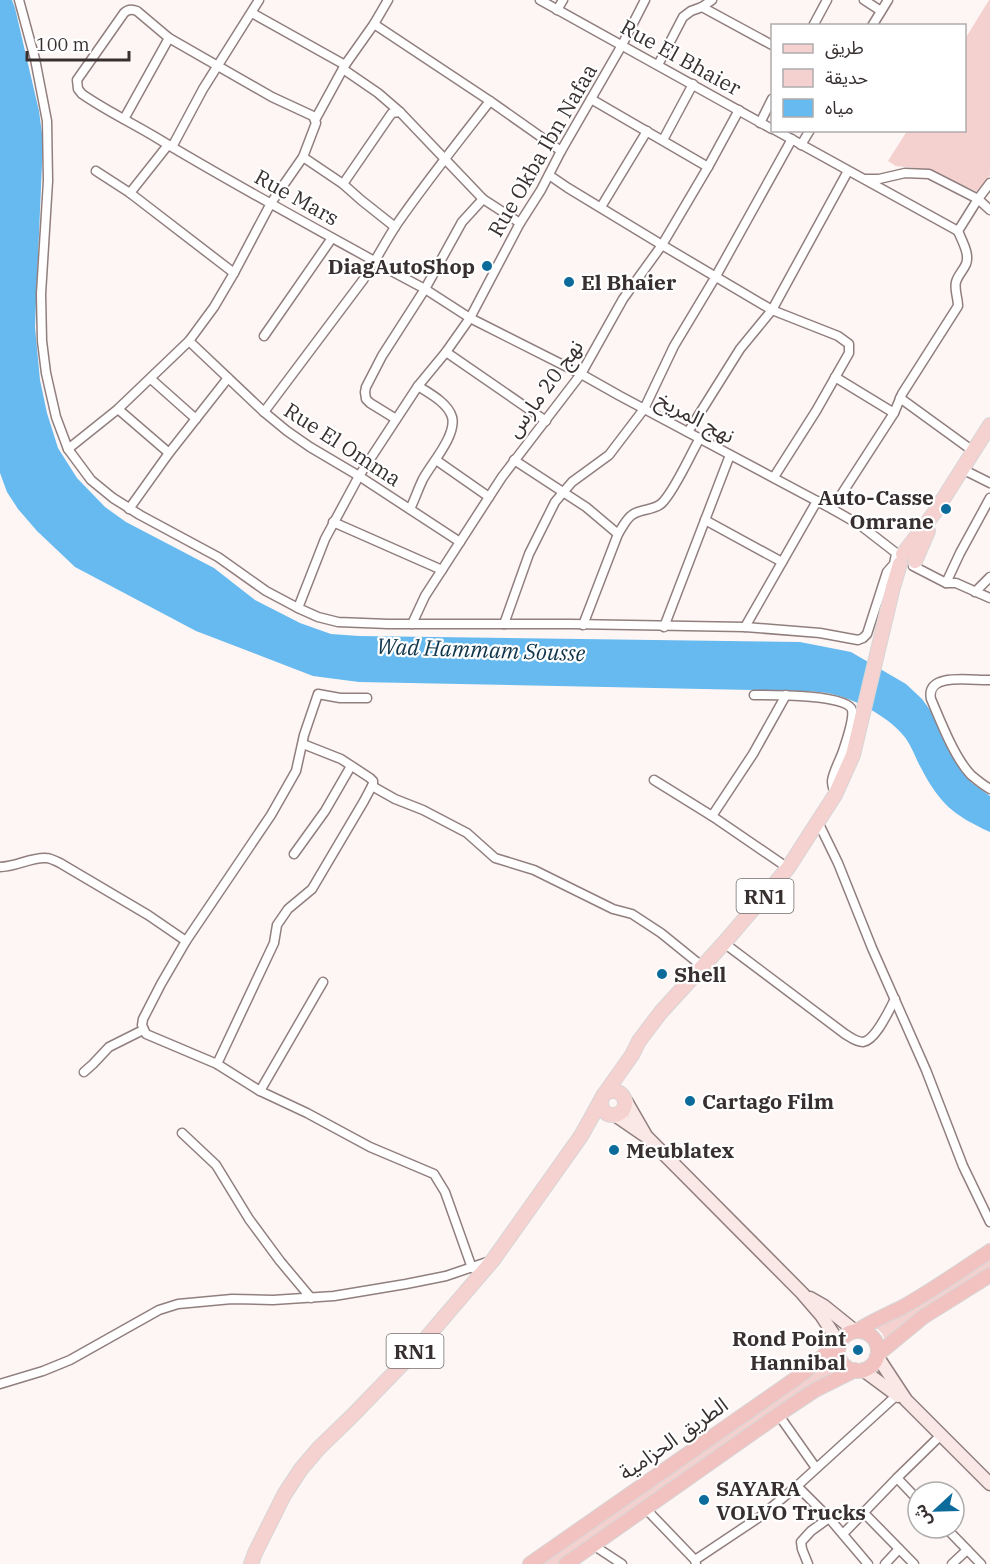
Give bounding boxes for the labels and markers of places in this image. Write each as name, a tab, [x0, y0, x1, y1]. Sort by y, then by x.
place label: DiagAutoShop	[328, 252, 475, 280]
marker: DiagAutoShop	[480, 259, 494, 273]
place label: El Bhaier	[581, 268, 677, 296]
marker: El Bhaier	[562, 275, 576, 289]
place label: Auto-Casse Omrane	[818, 483, 934, 535]
marker: Auto-Casse Omrane	[939, 502, 953, 516]
place label: Shell	[674, 960, 727, 988]
marker: Shell	[655, 967, 669, 981]
place label: Cartago Film	[702, 1087, 834, 1115]
marker: Cartago Film	[683, 1094, 697, 1108]
place label: Meublatex	[626, 1136, 735, 1164]
marker: Meublatex	[607, 1143, 621, 1157]
place label: Rond Point Hannibal	[732, 1324, 846, 1376]
marker: Rond Point Hannibal	[851, 1343, 865, 1357]
place label: SAYARA VOLVO Trucks	[716, 1474, 866, 1526]
marker: SAYARA VOLVO Trucks	[697, 1493, 711, 1507]

